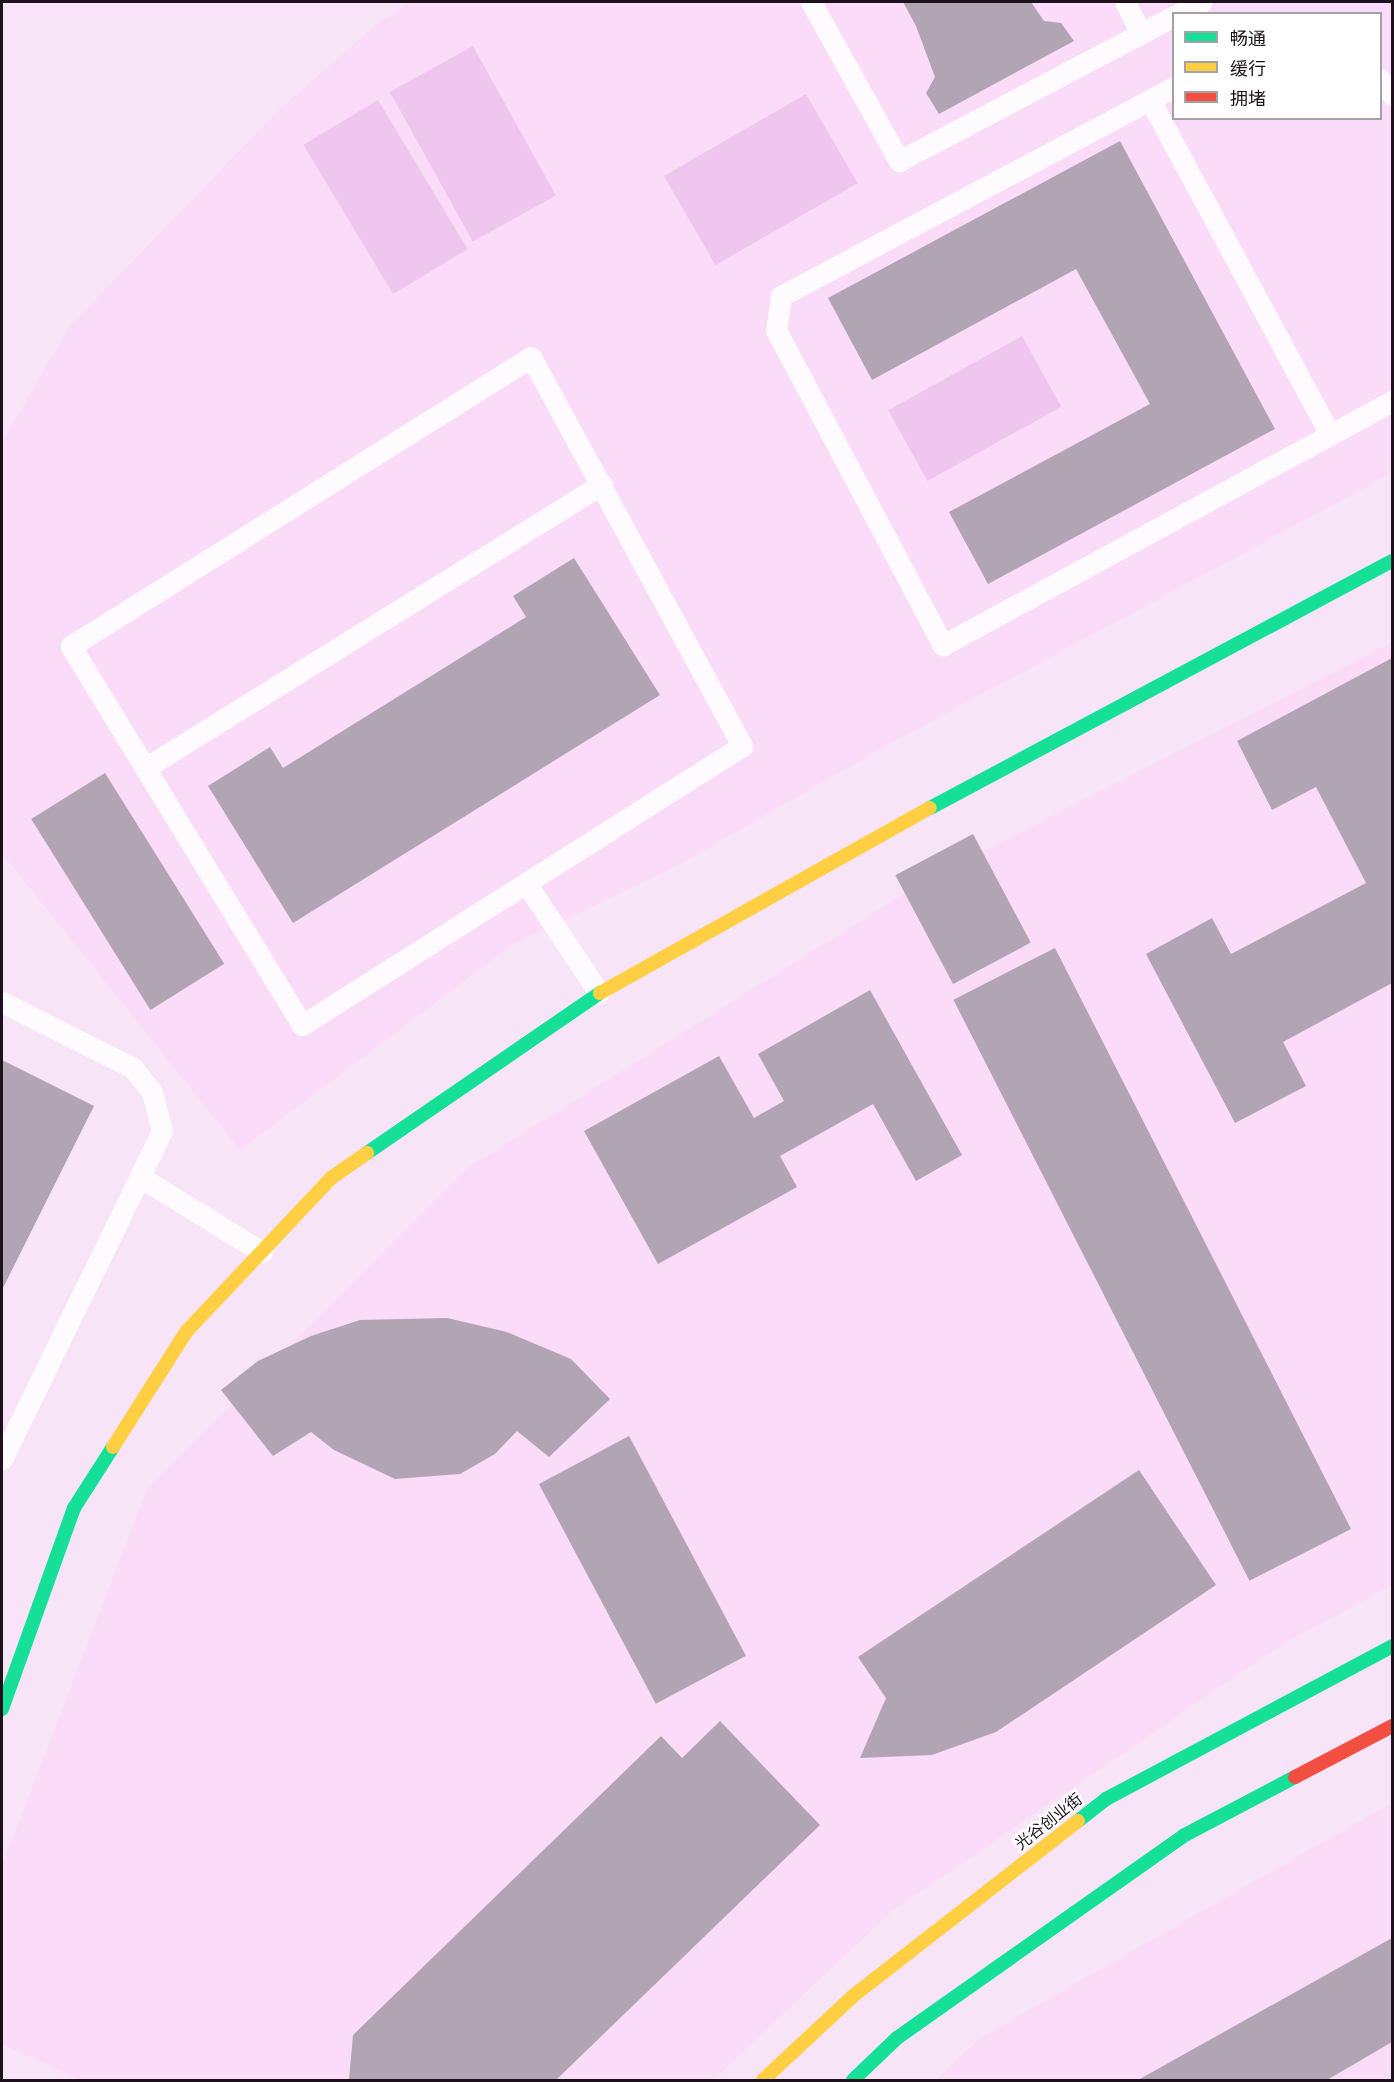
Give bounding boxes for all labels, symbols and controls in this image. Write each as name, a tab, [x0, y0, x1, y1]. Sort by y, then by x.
legend	[1172, 12, 1382, 120]
text: 畅通	[1230, 28, 1266, 49]
text: 缓行	[1230, 58, 1266, 79]
text: 拥堵	[1230, 88, 1266, 109]
street label: 光谷创业街	[1012, 1790, 1086, 1854]

